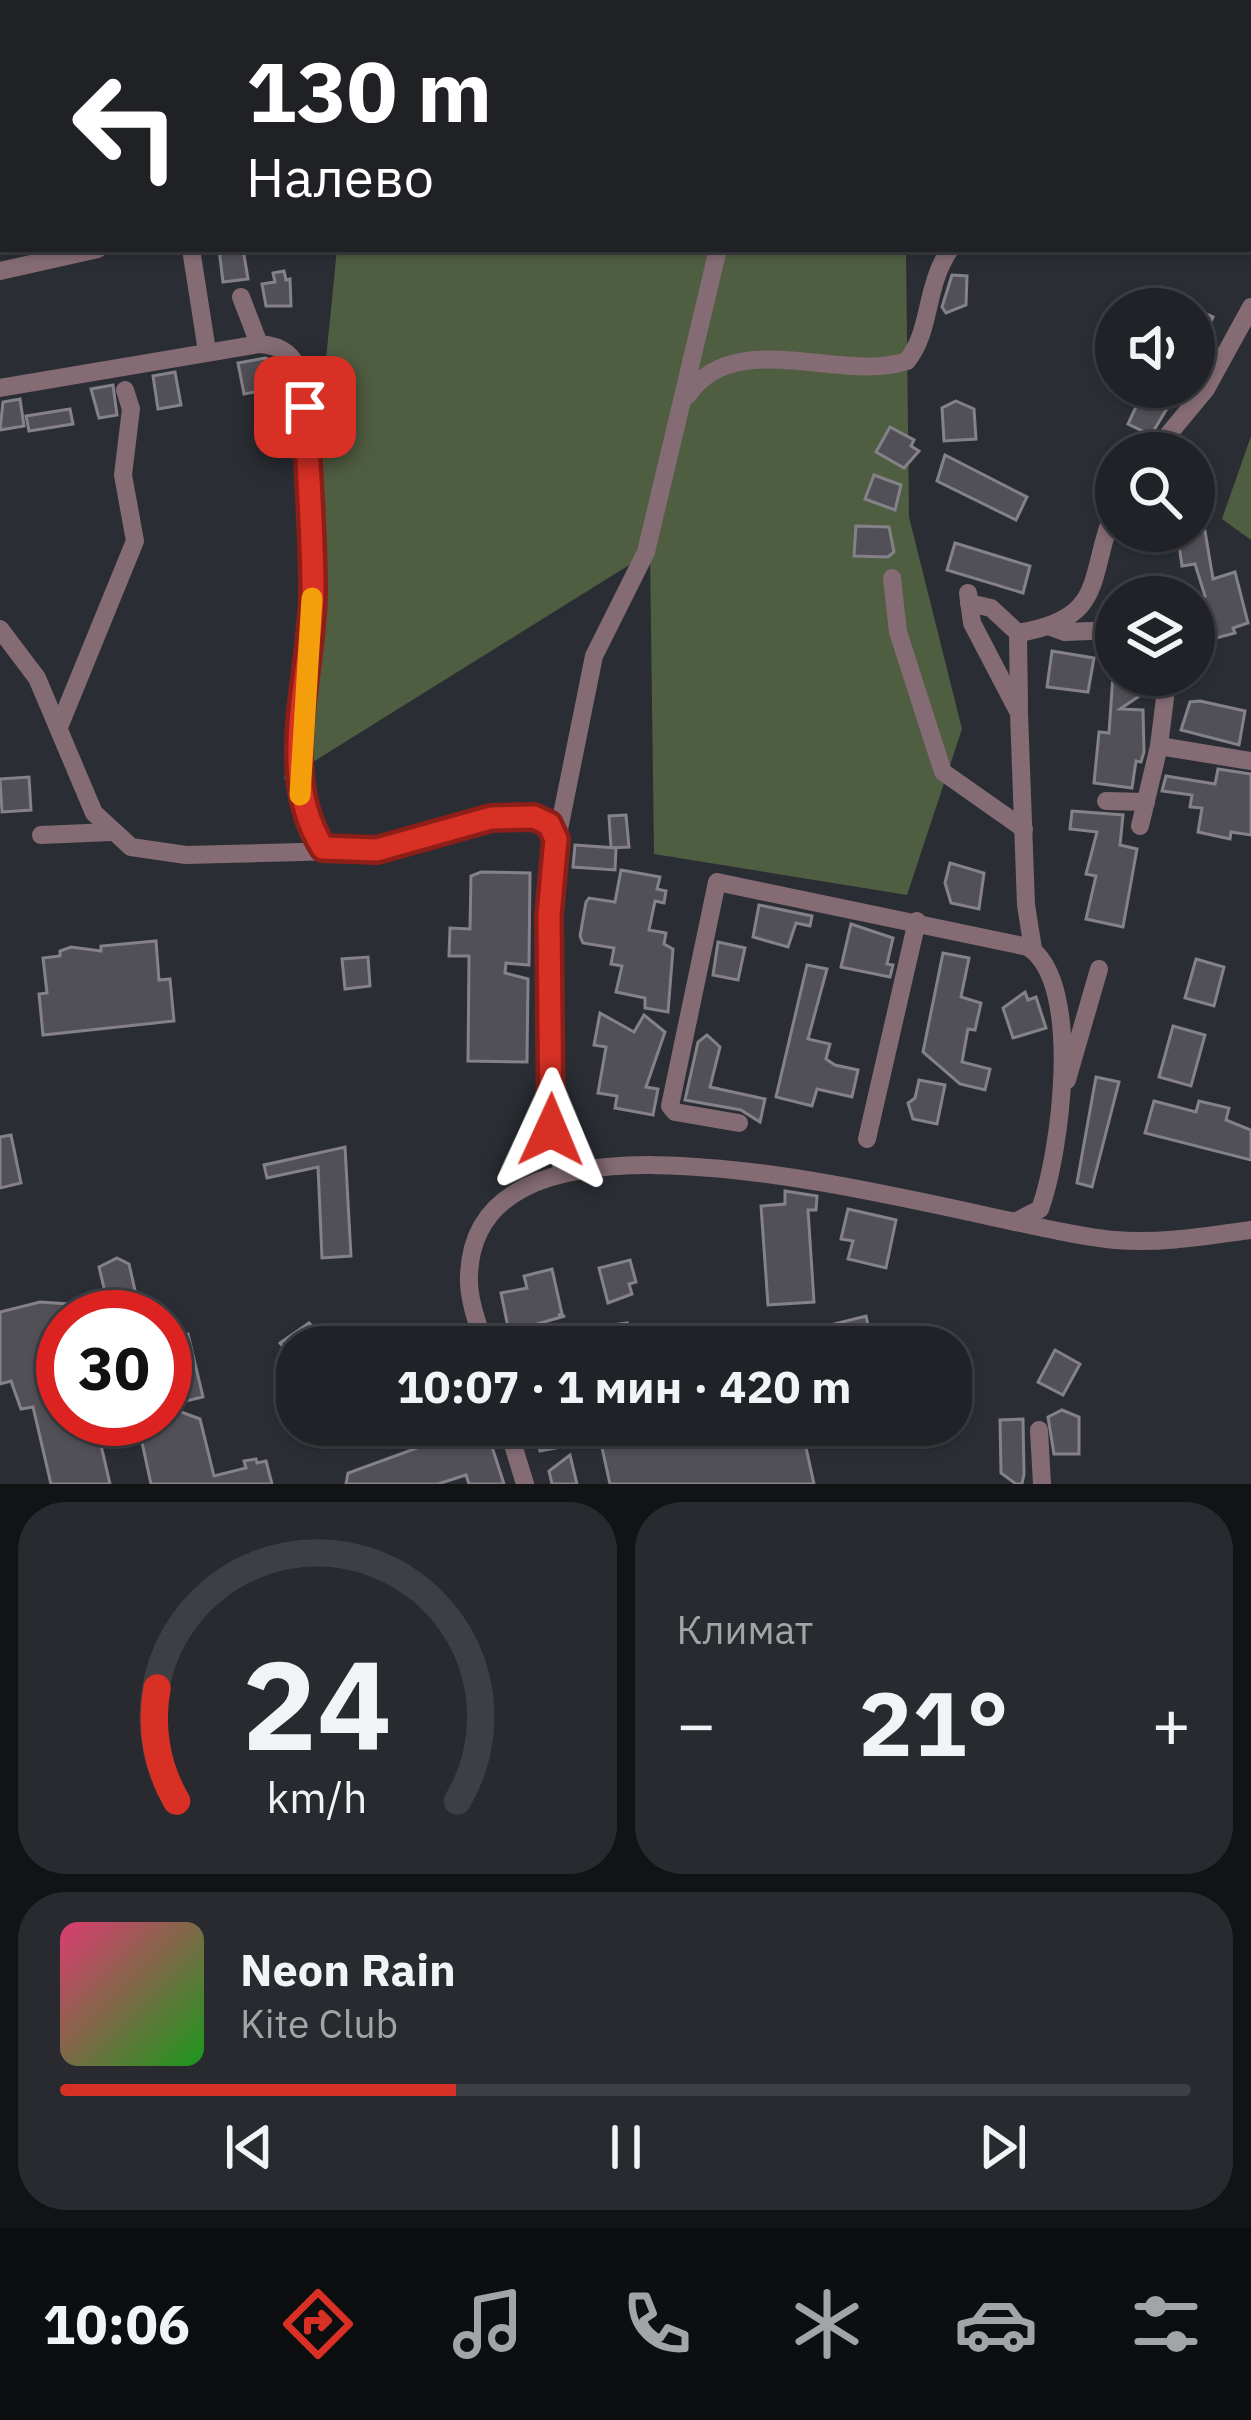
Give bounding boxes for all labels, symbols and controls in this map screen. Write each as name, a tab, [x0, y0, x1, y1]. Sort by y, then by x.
text: 130 m	[246, 36, 492, 145]
icon: left	[48, 48, 204, 204]
text: Налево	[246, 142, 434, 212]
map controls	[1095, 288, 1215, 696]
button: sound	[1095, 288, 1215, 408]
pin	[254, 356, 356, 458]
icon: arrive	[272, 374, 338, 440]
button: search	[1095, 432, 1215, 552]
button: layers	[1095, 576, 1215, 696]
position arrow	[488, 1067, 614, 1193]
speed limit sign: 30	[36, 1290, 192, 1446]
text: 10:07 · 1 мин · 420 m	[397, 1357, 851, 1415]
text: Климат	[677, 1604, 813, 1655]
text: 24	[242, 1622, 392, 1784]
text: 21°	[859, 1664, 1009, 1781]
text: −	[677, 1680, 716, 1766]
text: +	[1151, 1680, 1191, 1766]
text: km/h	[267, 1769, 368, 1825]
text: Neon Rain	[240, 1940, 456, 1998]
text: Kite Club	[240, 1998, 398, 2049]
icon: previous	[216, 2114, 282, 2180]
icon: pause	[593, 2114, 659, 2180]
icon: next	[970, 2114, 1036, 2180]
icon: directions	[276, 2282, 360, 2366]
icon: music	[446, 2282, 530, 2366]
icon: phone	[615, 2282, 699, 2366]
icon: climate	[785, 2282, 869, 2366]
icon: car	[954, 2282, 1038, 2366]
icon: filters	[1124, 2282, 1208, 2366]
text: 10:06	[43, 2289, 190, 2359]

